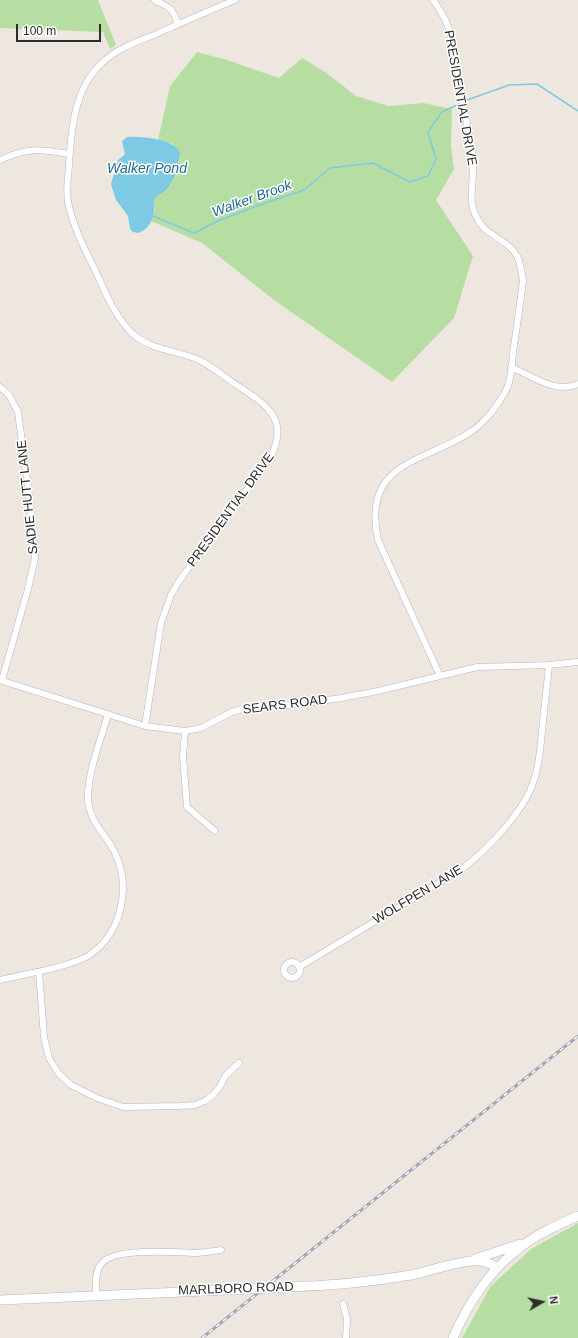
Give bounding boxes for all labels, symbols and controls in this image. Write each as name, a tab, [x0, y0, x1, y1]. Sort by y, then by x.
scale bar	[18, 16, 103, 42]
text: 100 m	[23, 24, 56, 38]
street label: PRESIDENTIAL DRIVE	[440, 29, 480, 167]
water label: Walker Pond	[107, 161, 187, 177]
water label: Walker Brook	[210, 177, 294, 221]
street label: SADIE HUTT LANE	[14, 439, 42, 555]
street label: PRESIDENTIAL DRIVE	[184, 450, 278, 570]
street label: SEARS ROAD	[242, 692, 328, 718]
street label: WOLFPEN LANE	[370, 862, 466, 928]
street label: MARLBORO ROAD	[178, 1279, 294, 1299]
north arrow	[522, 1282, 562, 1322]
text: N	[547, 1295, 560, 1305]

